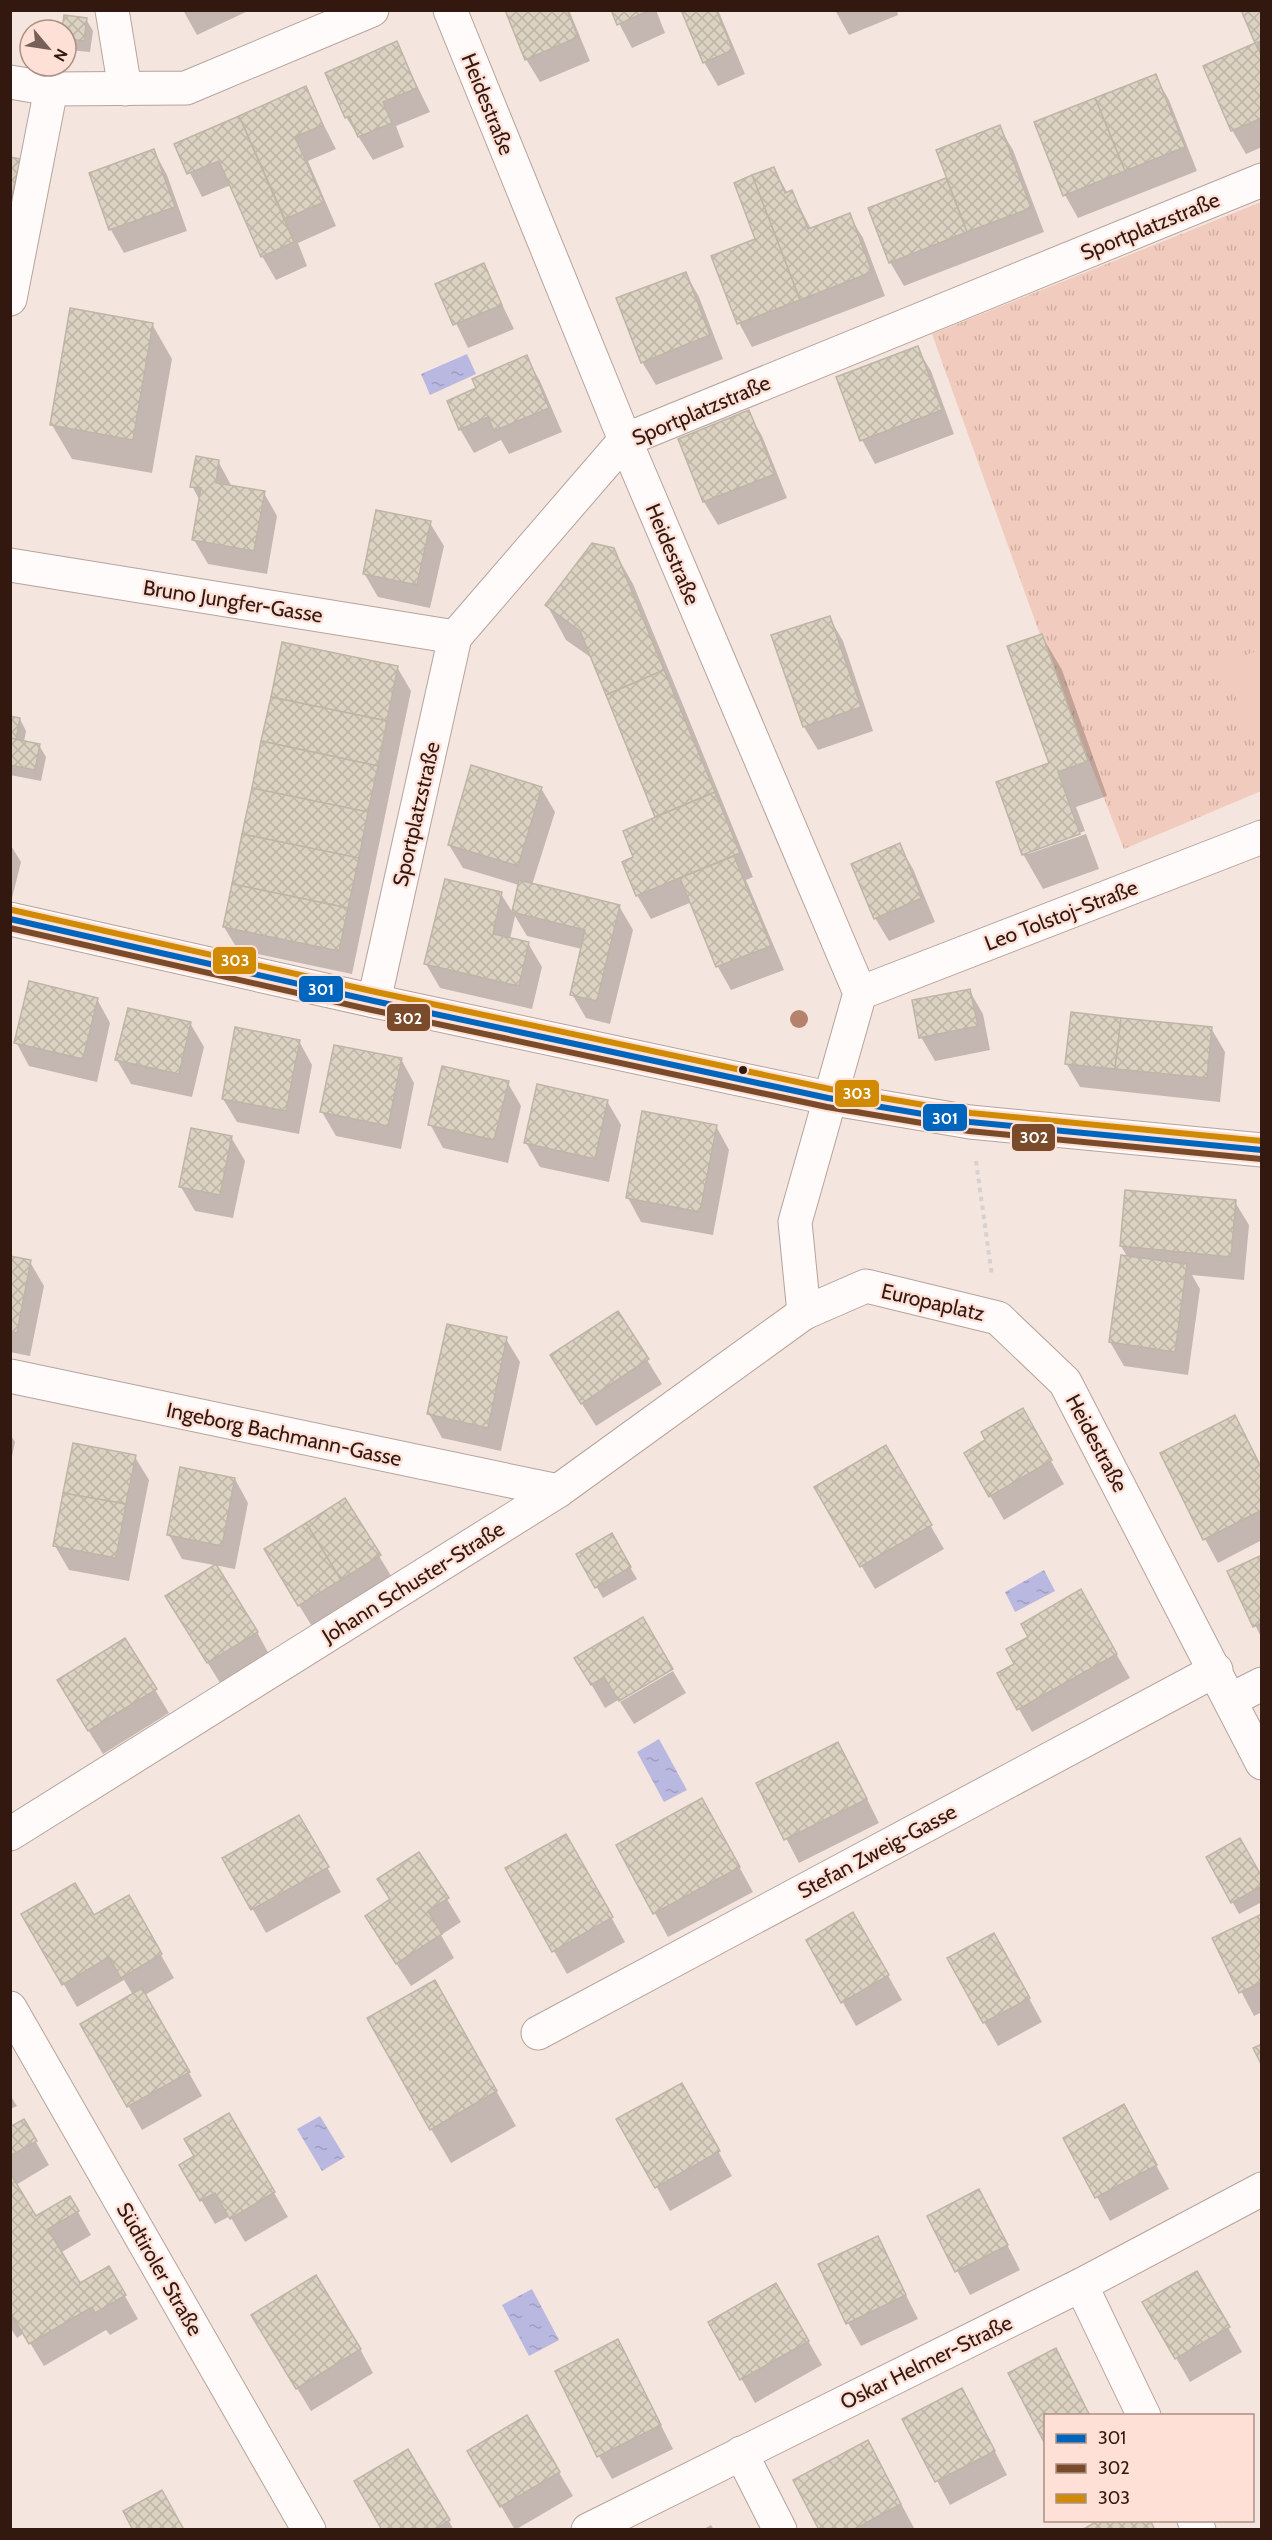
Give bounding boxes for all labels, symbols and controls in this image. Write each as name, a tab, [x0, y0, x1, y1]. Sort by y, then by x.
north arrow	[18, 18, 78, 78]
text: N	[50, 45, 72, 65]
street label: Heidestraße	[456, 50, 520, 159]
street label: Sportplatzstraße	[1077, 187, 1223, 265]
street label: Sportplatzstraße	[628, 370, 774, 450]
street label: Heidestraße	[641, 500, 706, 608]
street label: Bruno Jungfer-Gasse	[142, 574, 325, 628]
street label: Sportplatzstraße	[387, 739, 445, 889]
street label: Leo Tolstoj-Straße	[981, 874, 1142, 957]
line badge: 303	[212, 946, 257, 975]
text: 303	[221, 951, 249, 970]
line badge: 301	[298, 975, 344, 1003]
text: 301	[308, 980, 334, 999]
line badge: 302	[386, 1003, 431, 1032]
text: 302	[394, 1009, 422, 1028]
unlabelled marker	[737, 1064, 749, 1076]
line badge: 303	[834, 1079, 880, 1108]
text: 303	[843, 1084, 871, 1103]
line badge: 301	[922, 1103, 968, 1132]
text: 301	[932, 1109, 958, 1128]
line badge: 302	[1011, 1123, 1056, 1152]
text: 302	[1020, 1128, 1048, 1147]
street label: Europaplatz	[879, 1278, 987, 1326]
street label: Heidestraße	[1061, 1390, 1133, 1496]
street label: Ingeborg Bachmann-Gasse	[164, 1397, 404, 1471]
street label: Johann Schuster-Straße	[316, 1516, 509, 1649]
street label: Stefan Zweig-Gasse	[793, 1798, 961, 1903]
street label: Südtiroler Straße	[112, 2198, 208, 2340]
street label: Oskar Helmer-Straße	[836, 2309, 1016, 2414]
legend	[1044, 2414, 1254, 2522]
text: 301	[1098, 2427, 1126, 2449]
text: 302	[1098, 2457, 1130, 2479]
text: 303	[1098, 2487, 1130, 2509]

